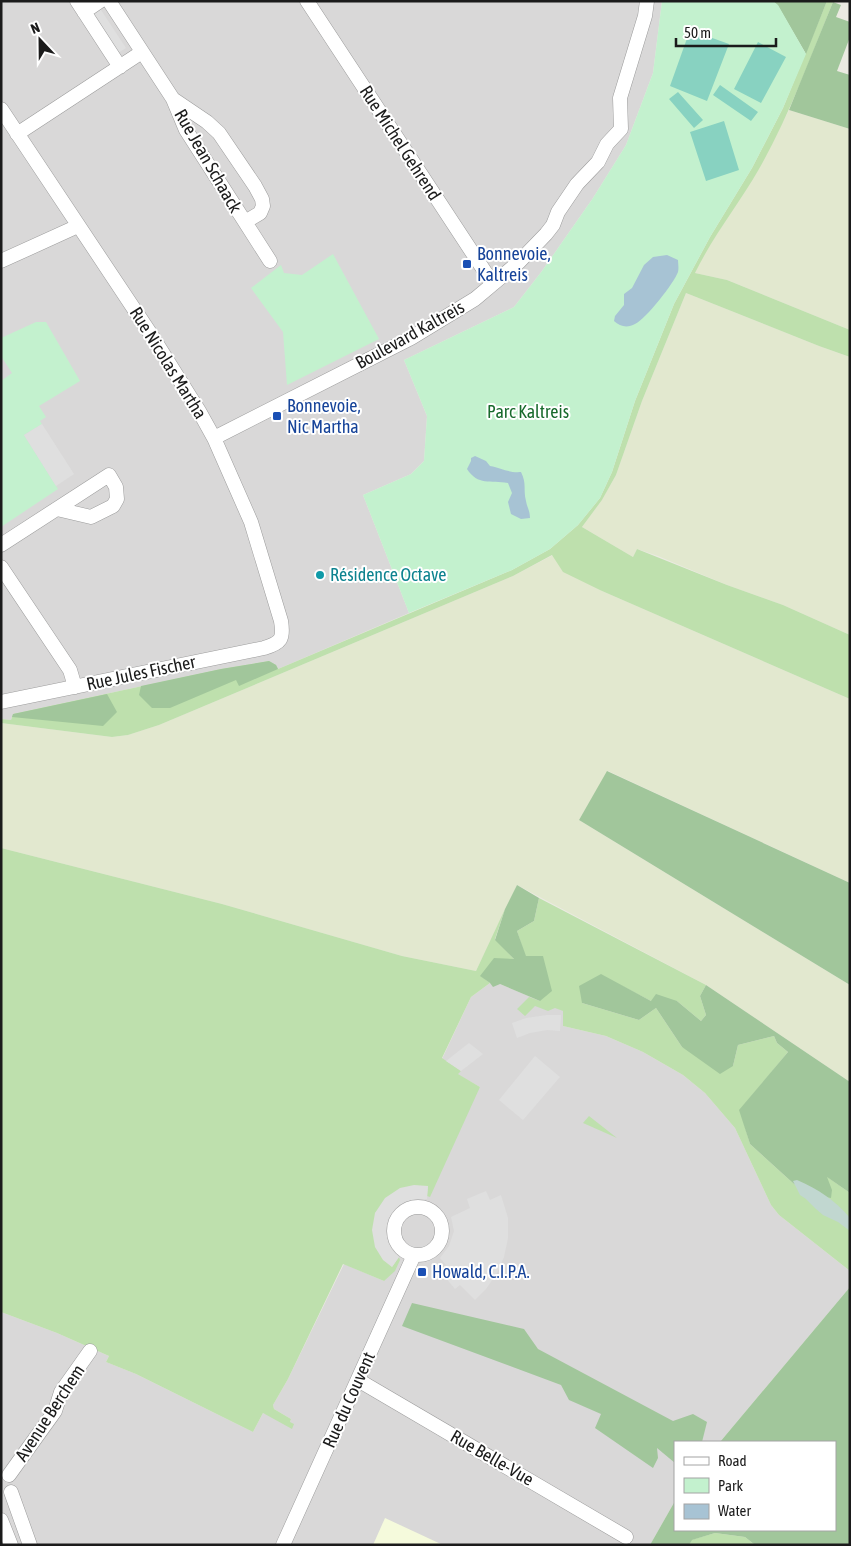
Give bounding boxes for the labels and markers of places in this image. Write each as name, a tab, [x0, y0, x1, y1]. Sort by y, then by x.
place label: Bonnevoie, Kaltreis	[477, 243, 551, 285]
marker: Bonnevoie, Kaltreis	[461, 258, 473, 270]
place label: Bonnevoie, Nic Martha	[287, 395, 361, 437]
marker: Bonnevoie, Nic Martha	[271, 410, 283, 422]
place label: Résidence Octave	[330, 564, 447, 585]
marker: Résidence Octave	[314, 569, 326, 581]
place label: Howald, C.I.P.A.	[432, 1261, 530, 1282]
marker: Howald, C.I.P.A.	[416, 1266, 428, 1278]

